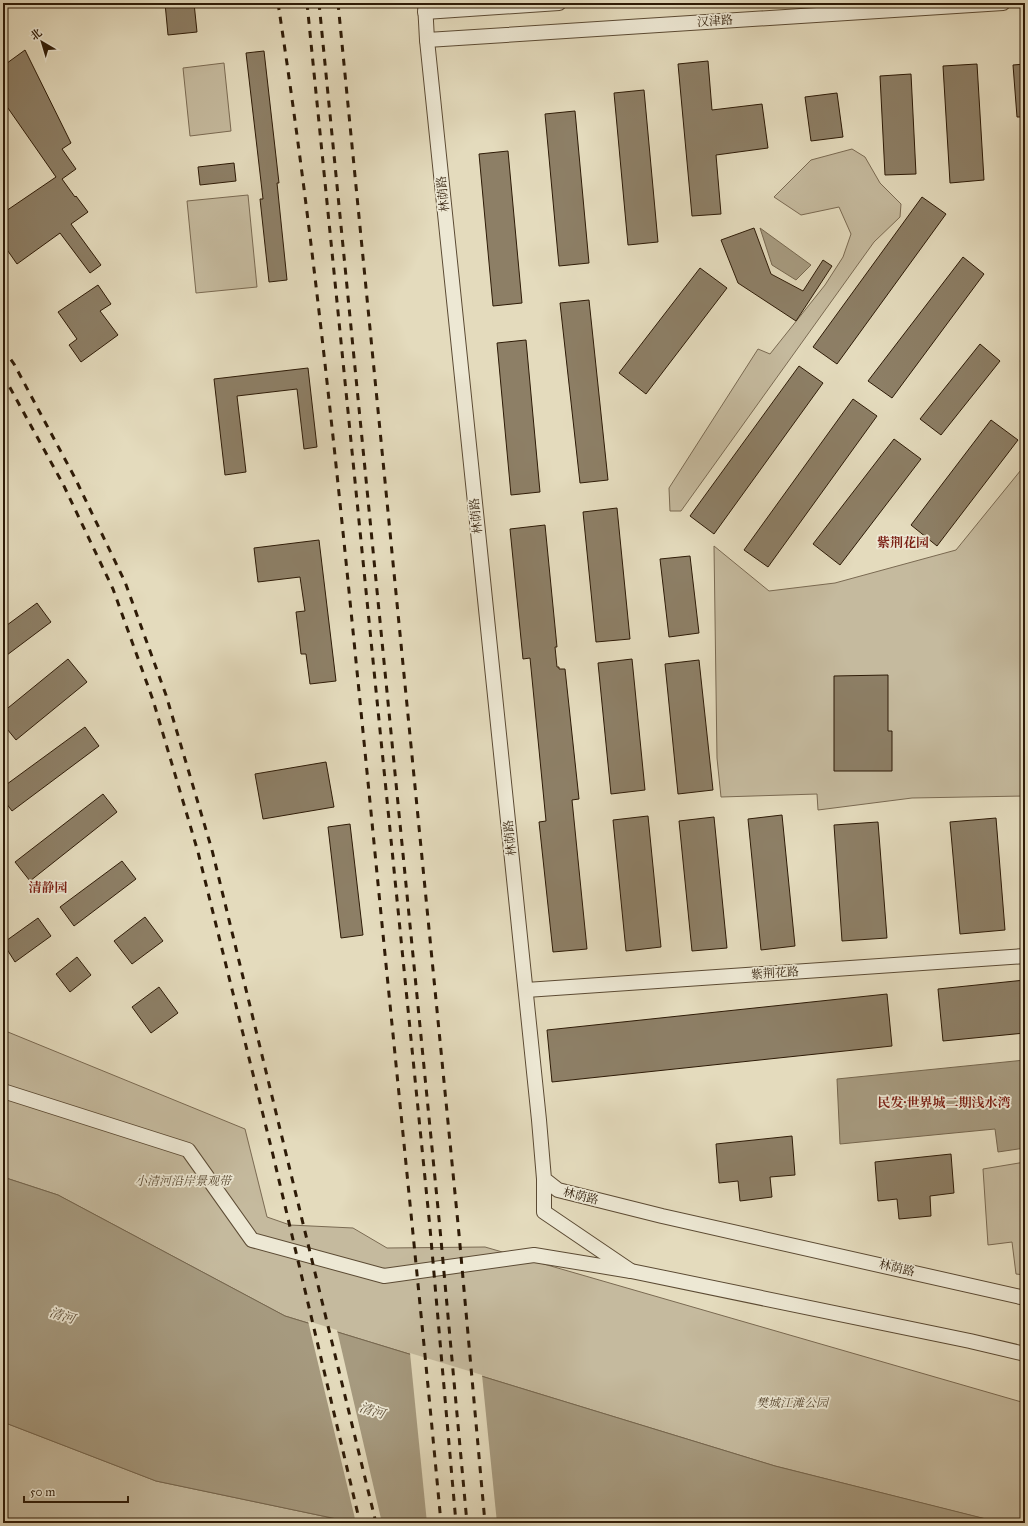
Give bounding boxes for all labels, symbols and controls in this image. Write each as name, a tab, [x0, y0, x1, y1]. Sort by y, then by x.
street label: 汉津路	[697, 13, 733, 29]
north arrow	[22, 22, 62, 62]
text: 北	[28, 26, 44, 43]
street label: 林荫路	[434, 175, 452, 213]
street label: 林荫路	[467, 497, 485, 535]
district label: 紫荆花园	[877, 535, 929, 551]
street label: 林荫路	[501, 819, 519, 857]
district label: 清静园	[28, 880, 68, 896]
street label: 紫荆花路	[751, 964, 799, 982]
district label: 民发·世界城二期浅水湾	[878, 1095, 1010, 1111]
park label: 小清河沿岸景观带	[135, 1174, 233, 1188]
street label: 林荫路	[562, 1185, 600, 1207]
street label: 林荫路	[878, 1257, 916, 1279]
water label: 清河	[47, 1305, 79, 1328]
park label: 樊城江滩公园	[756, 1396, 830, 1410]
water label: 清河	[357, 1400, 389, 1423]
scale bar	[24, 1478, 128, 1504]
text: 50 m	[30, 1485, 55, 1499]

